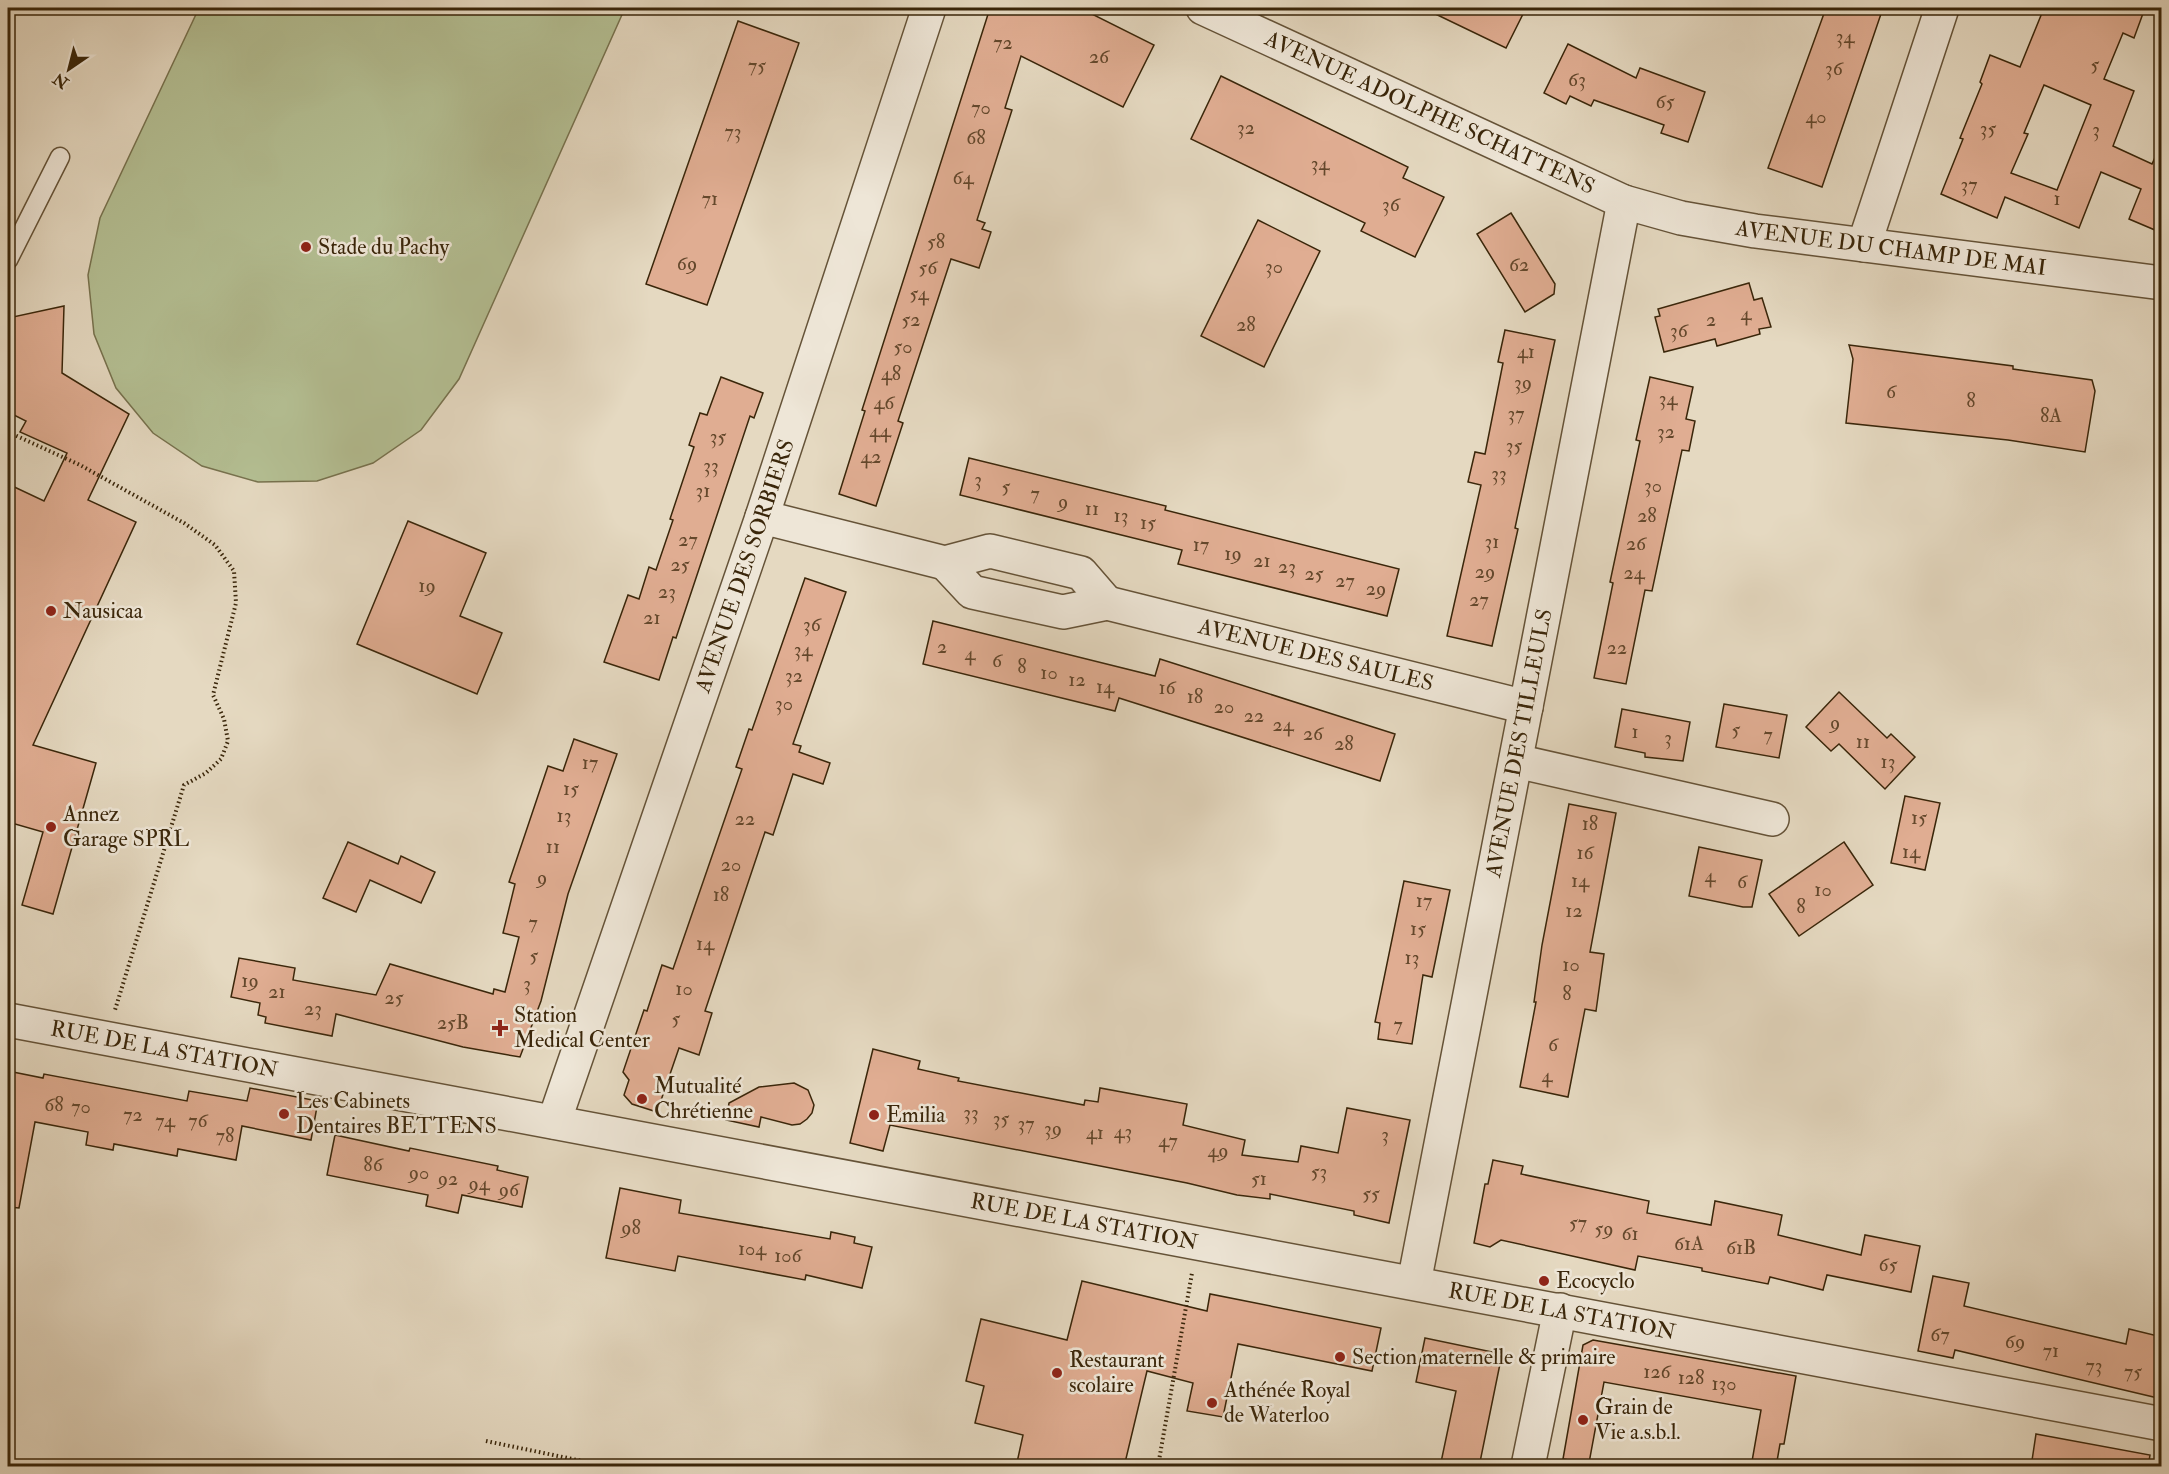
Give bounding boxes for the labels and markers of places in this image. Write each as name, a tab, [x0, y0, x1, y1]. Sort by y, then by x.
place label: Stade du Pachy	[318, 233, 449, 261]
marker: Stade du Pachy	[299, 240, 313, 254]
place label: Nausicaa	[63, 597, 144, 625]
marker: Nausicaa	[44, 604, 58, 618]
place label: Annez Garage SPRL	[62, 800, 189, 853]
marker: Annez Garage SPRL	[44, 820, 58, 834]
place label: Station Medical Center	[514, 1001, 651, 1054]
marker: Station Medical Center	[491, 1019, 509, 1037]
place label: Mutualité Chrétienne	[654, 1072, 753, 1125]
place label: Les Cabinets Dentaires BETTENS	[296, 1087, 497, 1140]
marker: Mutualité Chrétienne	[635, 1092, 649, 1106]
place label: Emilia	[886, 1101, 946, 1129]
marker: Les Cabinets Dentaires BETTENS	[277, 1107, 291, 1121]
marker: Emilia	[867, 1108, 881, 1122]
place label: Ecocyclo	[1556, 1267, 1635, 1295]
marker: Ecocyclo	[1537, 1274, 1551, 1288]
place label: Section maternelle & primaire	[1352, 1343, 1615, 1372]
place label: Restaurant scolaire	[1069, 1346, 1164, 1399]
marker: Section maternelle & primaire	[1333, 1350, 1347, 1364]
marker: Restaurant scolaire	[1050, 1366, 1064, 1380]
place label: Athénée Royal de Waterloo	[1223, 1376, 1351, 1429]
place label: Grain de Vie a.s.b.l.	[1595, 1393, 1681, 1446]
marker: Athénée Royal de Waterloo	[1205, 1396, 1219, 1410]
marker: Grain de Vie a.s.b.l.	[1576, 1413, 1590, 1427]

